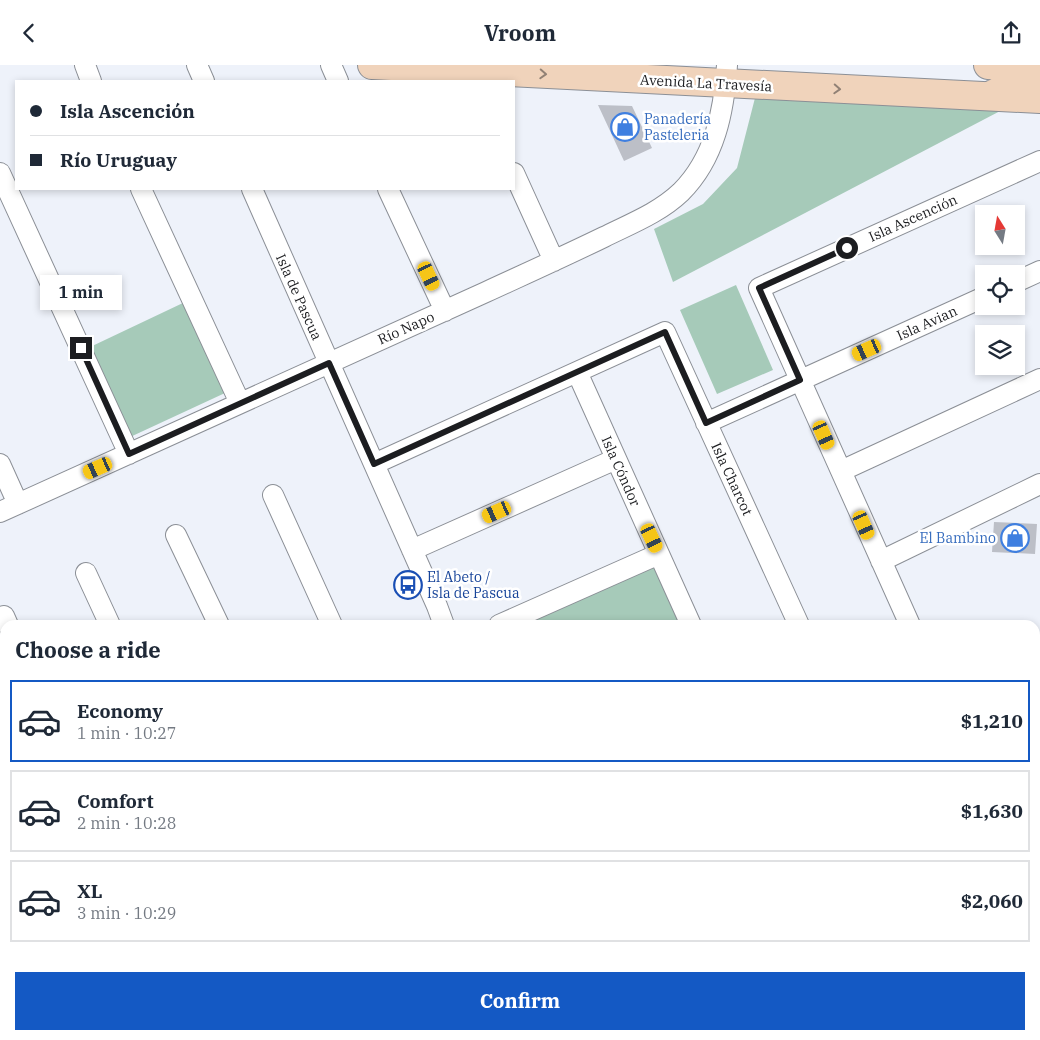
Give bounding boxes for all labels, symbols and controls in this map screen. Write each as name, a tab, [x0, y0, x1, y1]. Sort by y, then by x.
text: Vroom	[484, 18, 556, 47]
icon: back	[15, 19, 43, 47]
icon: share	[997, 19, 1025, 47]
one-way arrow	[539, 69, 547, 80]
street label: Avenida La Travesía	[639, 71, 773, 95]
one-way arrow	[833, 84, 841, 95]
text: Isla Ascención	[60, 99, 195, 123]
place label: Panadería Pasteleria	[644, 110, 711, 144]
shop icon: Panadería Pasteleria	[610, 112, 640, 142]
text: Río Uruguay	[60, 148, 177, 172]
street label: Isla Ascención	[866, 190, 960, 246]
north arrow	[975, 205, 1025, 255]
map controls	[975, 205, 1025, 375]
route start	[836, 237, 858, 259]
street label: Isla de Pascua	[272, 251, 326, 343]
car	[415, 259, 442, 293]
button: locate	[975, 265, 1025, 315]
callout: 1 min	[40, 275, 122, 311]
text: 1 min	[59, 282, 103, 302]
street label: Isla Avian	[894, 302, 960, 344]
street label: Río Napo	[375, 308, 437, 348]
button: layers	[975, 325, 1025, 375]
route end	[70, 337, 92, 359]
car	[850, 337, 883, 363]
car	[811, 418, 836, 452]
street label: Isla Cóndor	[597, 433, 645, 510]
street label: Isla Charcot	[707, 440, 757, 518]
car	[81, 455, 114, 481]
car	[480, 499, 513, 525]
car	[851, 508, 876, 542]
car	[638, 521, 665, 555]
shop icon: El Bambino	[1000, 523, 1030, 553]
place label: El Bambino	[920, 529, 996, 547]
place label: El Abeto / Isla de Pascua	[427, 568, 520, 602]
bus stop icon: El Abeto / Isla de Pascua	[393, 570, 423, 600]
text: Choose a ride	[15, 635, 161, 664]
icon: car	[17, 699, 62, 744]
text: Economy	[77, 699, 163, 723]
text: $1,210	[961, 709, 1023, 733]
text: 1 min · 10:27	[77, 723, 176, 743]
icon: car	[17, 789, 62, 834]
text: Comfort	[77, 789, 154, 813]
text: $1,630	[961, 799, 1023, 823]
text: 2 min · 10:28	[77, 813, 176, 833]
icon: car	[17, 879, 62, 924]
text: XL	[77, 879, 103, 903]
text: $2,060	[961, 889, 1023, 913]
text: 3 min · 10:29	[77, 903, 176, 923]
button: Confirm	[15, 972, 1025, 1030]

